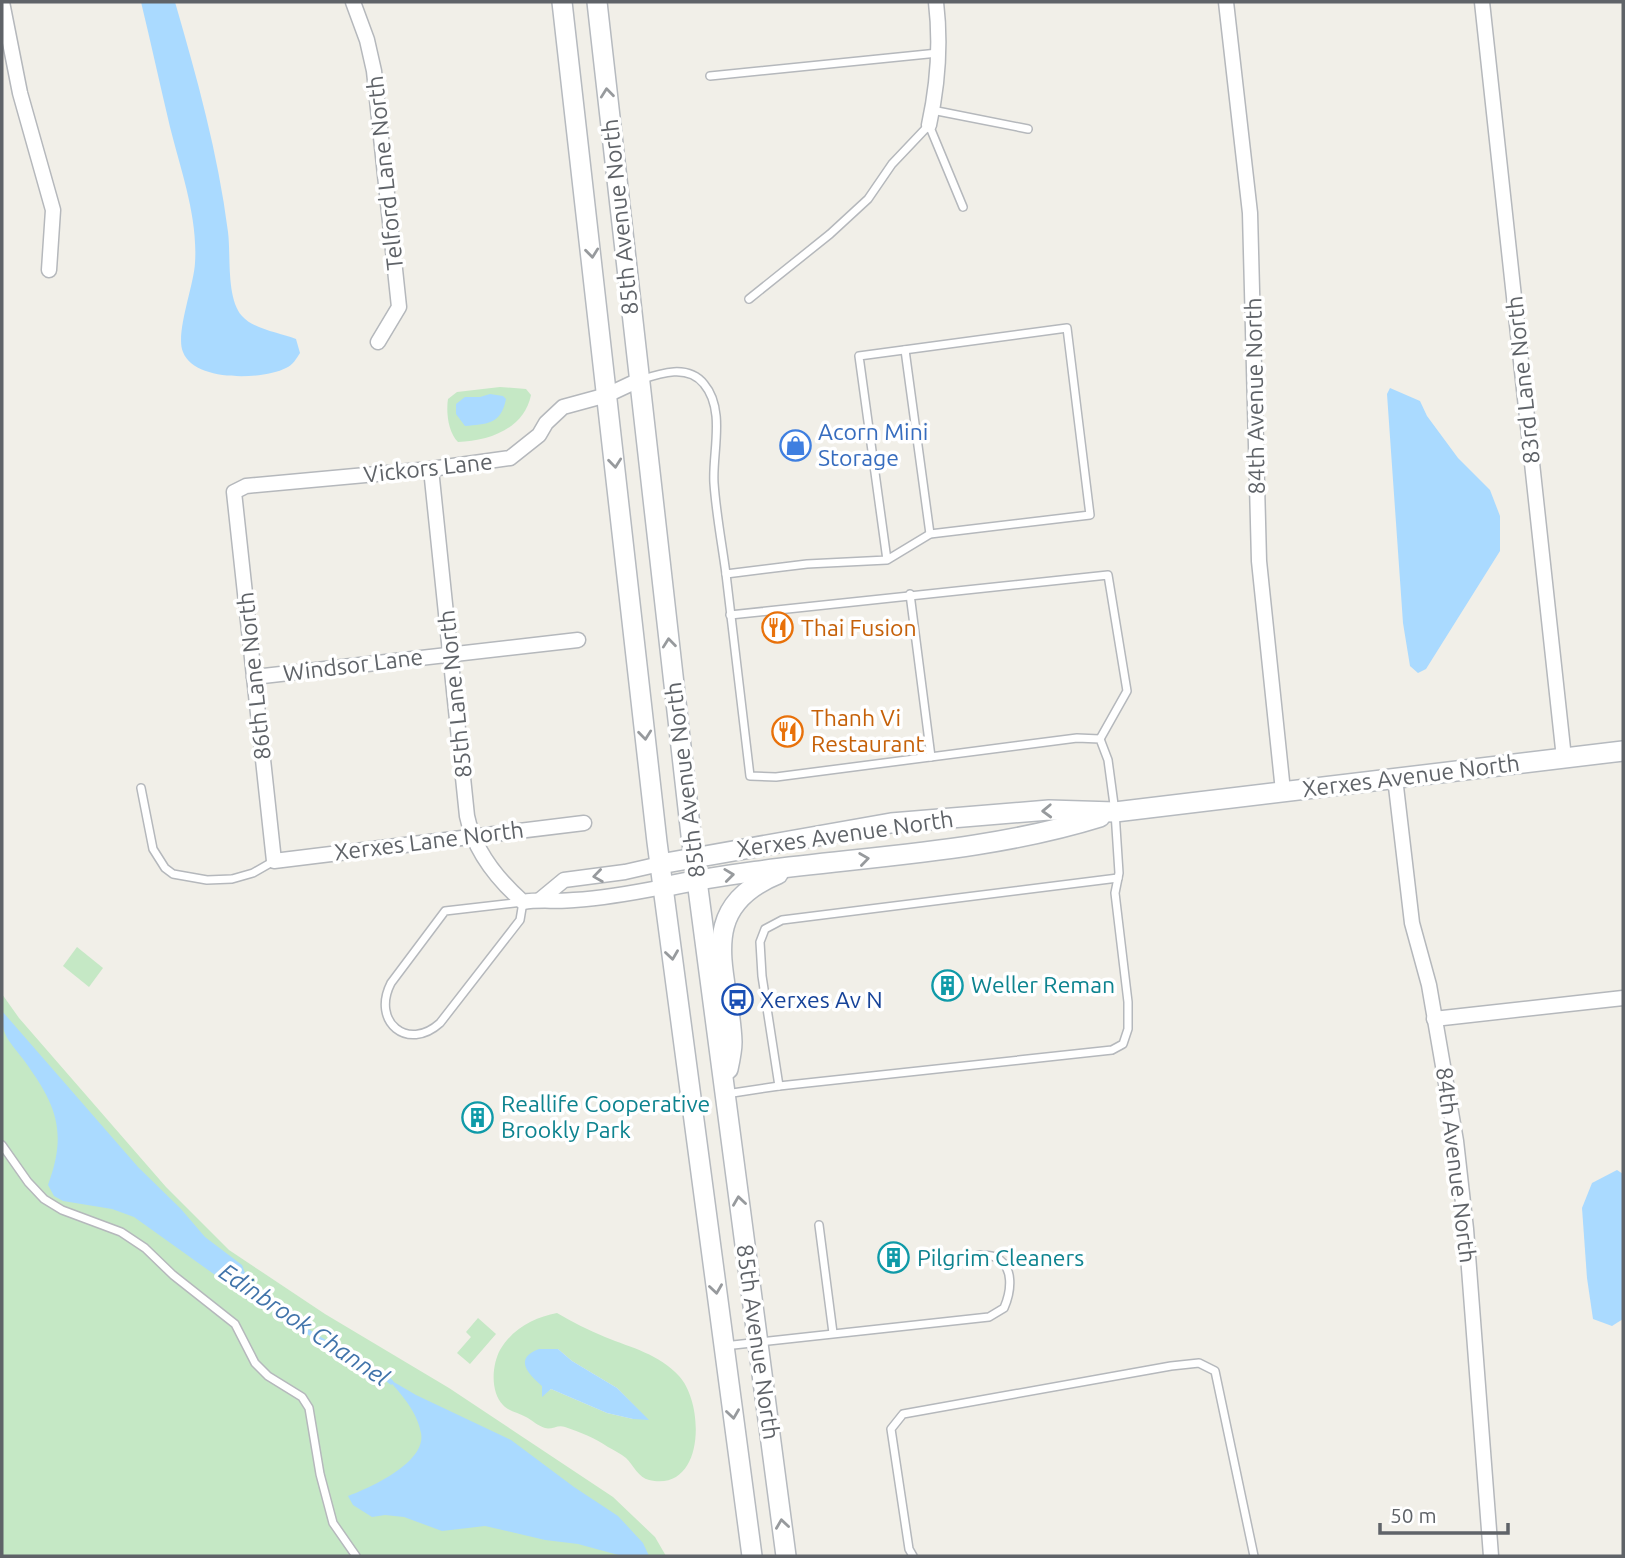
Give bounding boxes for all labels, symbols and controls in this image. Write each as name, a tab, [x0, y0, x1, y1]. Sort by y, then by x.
street label: Telford Lane North	[362, 75, 407, 272]
one-way arrow	[599, 87, 614, 99]
street label: 85th Avenue North	[597, 118, 642, 316]
one-way arrow	[584, 247, 599, 259]
street label: 83rd Lane North	[1501, 295, 1544, 465]
street label: 84th Avenue North	[1240, 297, 1269, 495]
place label: Acorn Mini Storage	[818, 419, 928, 470]
shop icon: Acorn Mini Storage	[778, 428, 812, 462]
street label: Vickors Lane	[362, 448, 494, 487]
one-way arrow	[607, 457, 622, 469]
street label: 86th Lane North	[232, 591, 275, 761]
street label: 85th Lane North	[433, 609, 476, 779]
restaurant icon: Thai Fusion	[761, 611, 795, 645]
place label: Thai Fusion	[801, 615, 917, 640]
one-way arrow	[661, 638, 676, 649]
street label: Windsor Lane	[282, 644, 424, 685]
street label: 85th Avenue North	[660, 681, 709, 879]
place label: Thanh Vi Restaurant	[811, 705, 925, 756]
restaurant icon: Thanh Vi Restaurant	[771, 714, 805, 748]
one-way arrow	[637, 729, 652, 741]
street label: Xerxes Avenue North	[1301, 750, 1521, 801]
one-way arrow	[1041, 803, 1052, 818]
street label: Xerxes Avenue North	[735, 806, 955, 861]
street label: Xerxes Lane North	[333, 816, 525, 865]
one-way arrow	[858, 852, 869, 867]
one-way arrow	[592, 868, 604, 883]
one-way arrow	[723, 868, 735, 883]
one-way arrow	[664, 949, 679, 961]
building icon: Weller Reman	[931, 968, 965, 1002]
place label: Weller Reman	[971, 972, 1115, 997]
bus stop icon: Xerxes Av N	[720, 983, 754, 1017]
place label: Xerxes Av N	[760, 987, 883, 1012]
street label: 84th Avenue North	[1432, 1066, 1481, 1264]
place label: Reallife Cooperative Brookly Park	[501, 1091, 710, 1142]
building icon: Reallife Cooperative Brookly Park	[461, 1100, 495, 1134]
one-way arrow	[731, 1195, 746, 1207]
building icon: Pilgrim Cleaners	[877, 1241, 911, 1275]
street label: 85th Avenue North	[732, 1243, 785, 1441]
place label: Pilgrim Cleaners	[917, 1245, 1084, 1270]
water label: Edinbrook Channel	[214, 1258, 394, 1391]
one-way arrow	[708, 1283, 723, 1295]
one-way arrow	[725, 1408, 740, 1420]
scale bar	[1380, 1492, 1508, 1536]
text: 50 m	[1390, 1503, 1437, 1527]
one-way arrow	[775, 1518, 790, 1530]

